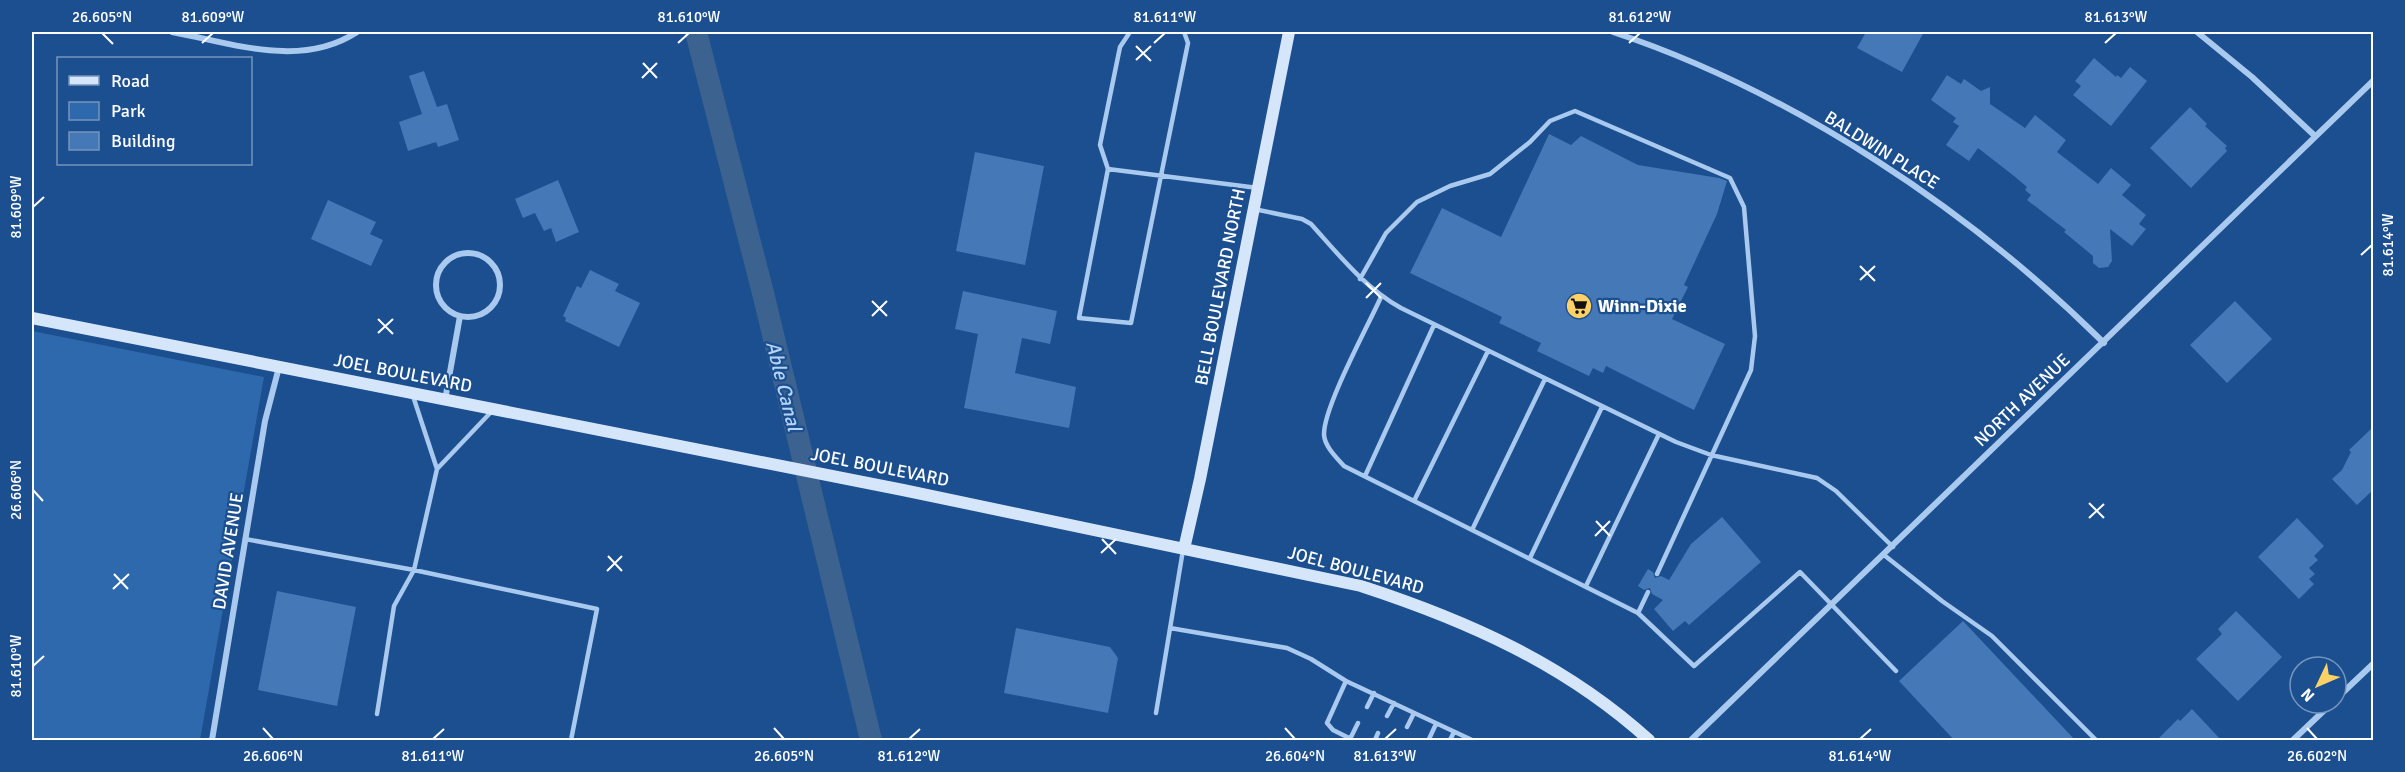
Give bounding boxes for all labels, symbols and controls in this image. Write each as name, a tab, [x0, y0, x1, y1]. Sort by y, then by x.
text: 26.605°N	[72, 8, 132, 26]
text: 81.609°W	[182, 8, 245, 26]
text: 81.610°W	[658, 8, 721, 26]
text: 81.611°W	[1134, 8, 1197, 26]
text: 81.612°W	[1609, 8, 1672, 26]
text: 81.613°W	[2085, 8, 2148, 26]
legend	[57, 57, 252, 165]
text: Road	[111, 70, 150, 92]
text: Park	[111, 100, 146, 122]
street label: BALDWIN PLACE	[1821, 106, 1943, 194]
text: Building	[111, 130, 175, 152]
text: 81.609°W	[7, 175, 25, 238]
street label: BELL BOULEVARD NORTH	[1190, 187, 1250, 387]
text: 81.614°W	[2379, 213, 2397, 276]
supermarket icon: Winn-Dixie	[1564, 291, 1594, 321]
place label: Winn-Dixie	[1598, 295, 1687, 317]
water label: Able Canal	[760, 339, 807, 436]
street label: JOEL BOULEVARD	[332, 349, 474, 397]
street label: NORTH AVENUE	[1970, 349, 2074, 451]
street label: JOEL BOULEVARD	[809, 443, 951, 491]
text: 26.606°N	[7, 460, 25, 520]
street label: DAVID AVENUE	[208, 491, 248, 611]
street label: JOEL BOULEVARD	[1285, 541, 1427, 599]
text: 81.610°W	[7, 634, 25, 697]
north arrow	[2288, 655, 2348, 715]
text: N	[2297, 684, 2319, 706]
text: 26.606°N	[243, 747, 303, 765]
text: 81.611°W	[402, 747, 465, 765]
text: 26.605°N	[754, 747, 814, 765]
text: 81.612°W	[878, 747, 941, 765]
text: 26.604°N	[1265, 747, 1325, 765]
text: 81.613°W	[1354, 747, 1417, 765]
text: 81.614°W	[1829, 747, 1892, 765]
text: 26.602°N	[2287, 747, 2347, 765]

